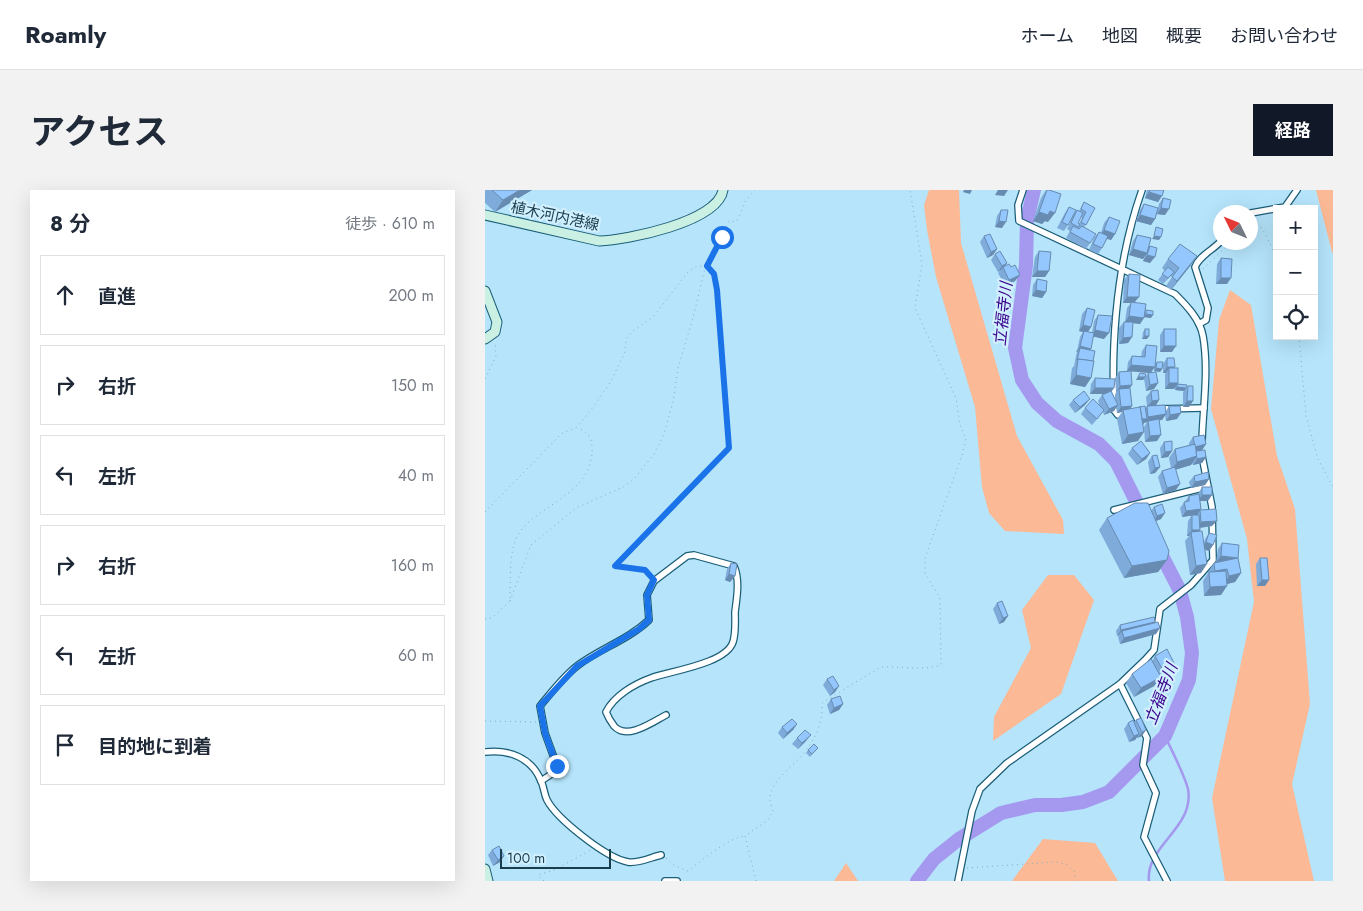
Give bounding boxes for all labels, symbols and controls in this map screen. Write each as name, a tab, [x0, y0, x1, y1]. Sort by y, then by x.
text: Roamly	[25, 17, 106, 52]
text: ホーム	[1021, 23, 1074, 49]
text: 地図	[1102, 23, 1138, 49]
text: 概要	[1166, 23, 1202, 49]
text: お問い合わせ	[1230, 23, 1338, 49]
button: 経路	[1253, 104, 1333, 156]
text: アクセス	[30, 107, 168, 157]
street label: 植木河内港線	[509, 196, 601, 236]
north arrow	[1213, 205, 1258, 250]
map controls	[1273, 205, 1318, 340]
button: +	[1273, 205, 1318, 250]
text: 8 分	[50, 209, 90, 239]
text: 徒歩 · 610 m	[345, 212, 435, 235]
route start	[711, 226, 734, 249]
button: −	[1273, 250, 1318, 295]
water label: 立福寺川	[988, 279, 1018, 347]
icon: ahead	[51, 281, 79, 309]
text: 直進	[98, 283, 136, 310]
text: 200 m	[388, 284, 434, 307]
button: locate	[1273, 295, 1318, 340]
icon: right	[51, 371, 79, 399]
text: 右折	[98, 373, 136, 400]
text: 150 m	[391, 374, 434, 397]
icon: left	[51, 461, 79, 489]
text: 左折	[98, 463, 136, 490]
text: 40 m	[398, 464, 434, 487]
icon: right	[51, 551, 79, 579]
text: 右折	[98, 553, 136, 580]
text: 160 m	[391, 554, 434, 577]
icon: left	[51, 641, 79, 669]
text: 左折	[98, 643, 136, 670]
text: 60 m	[398, 644, 434, 667]
water label: 立福寺川	[1139, 658, 1184, 728]
icon: arrive	[51, 731, 79, 759]
text: 目的地に到着	[98, 733, 212, 760]
route end	[546, 755, 569, 778]
scale bar	[500, 846, 611, 869]
text: 100 m	[507, 848, 545, 868]

